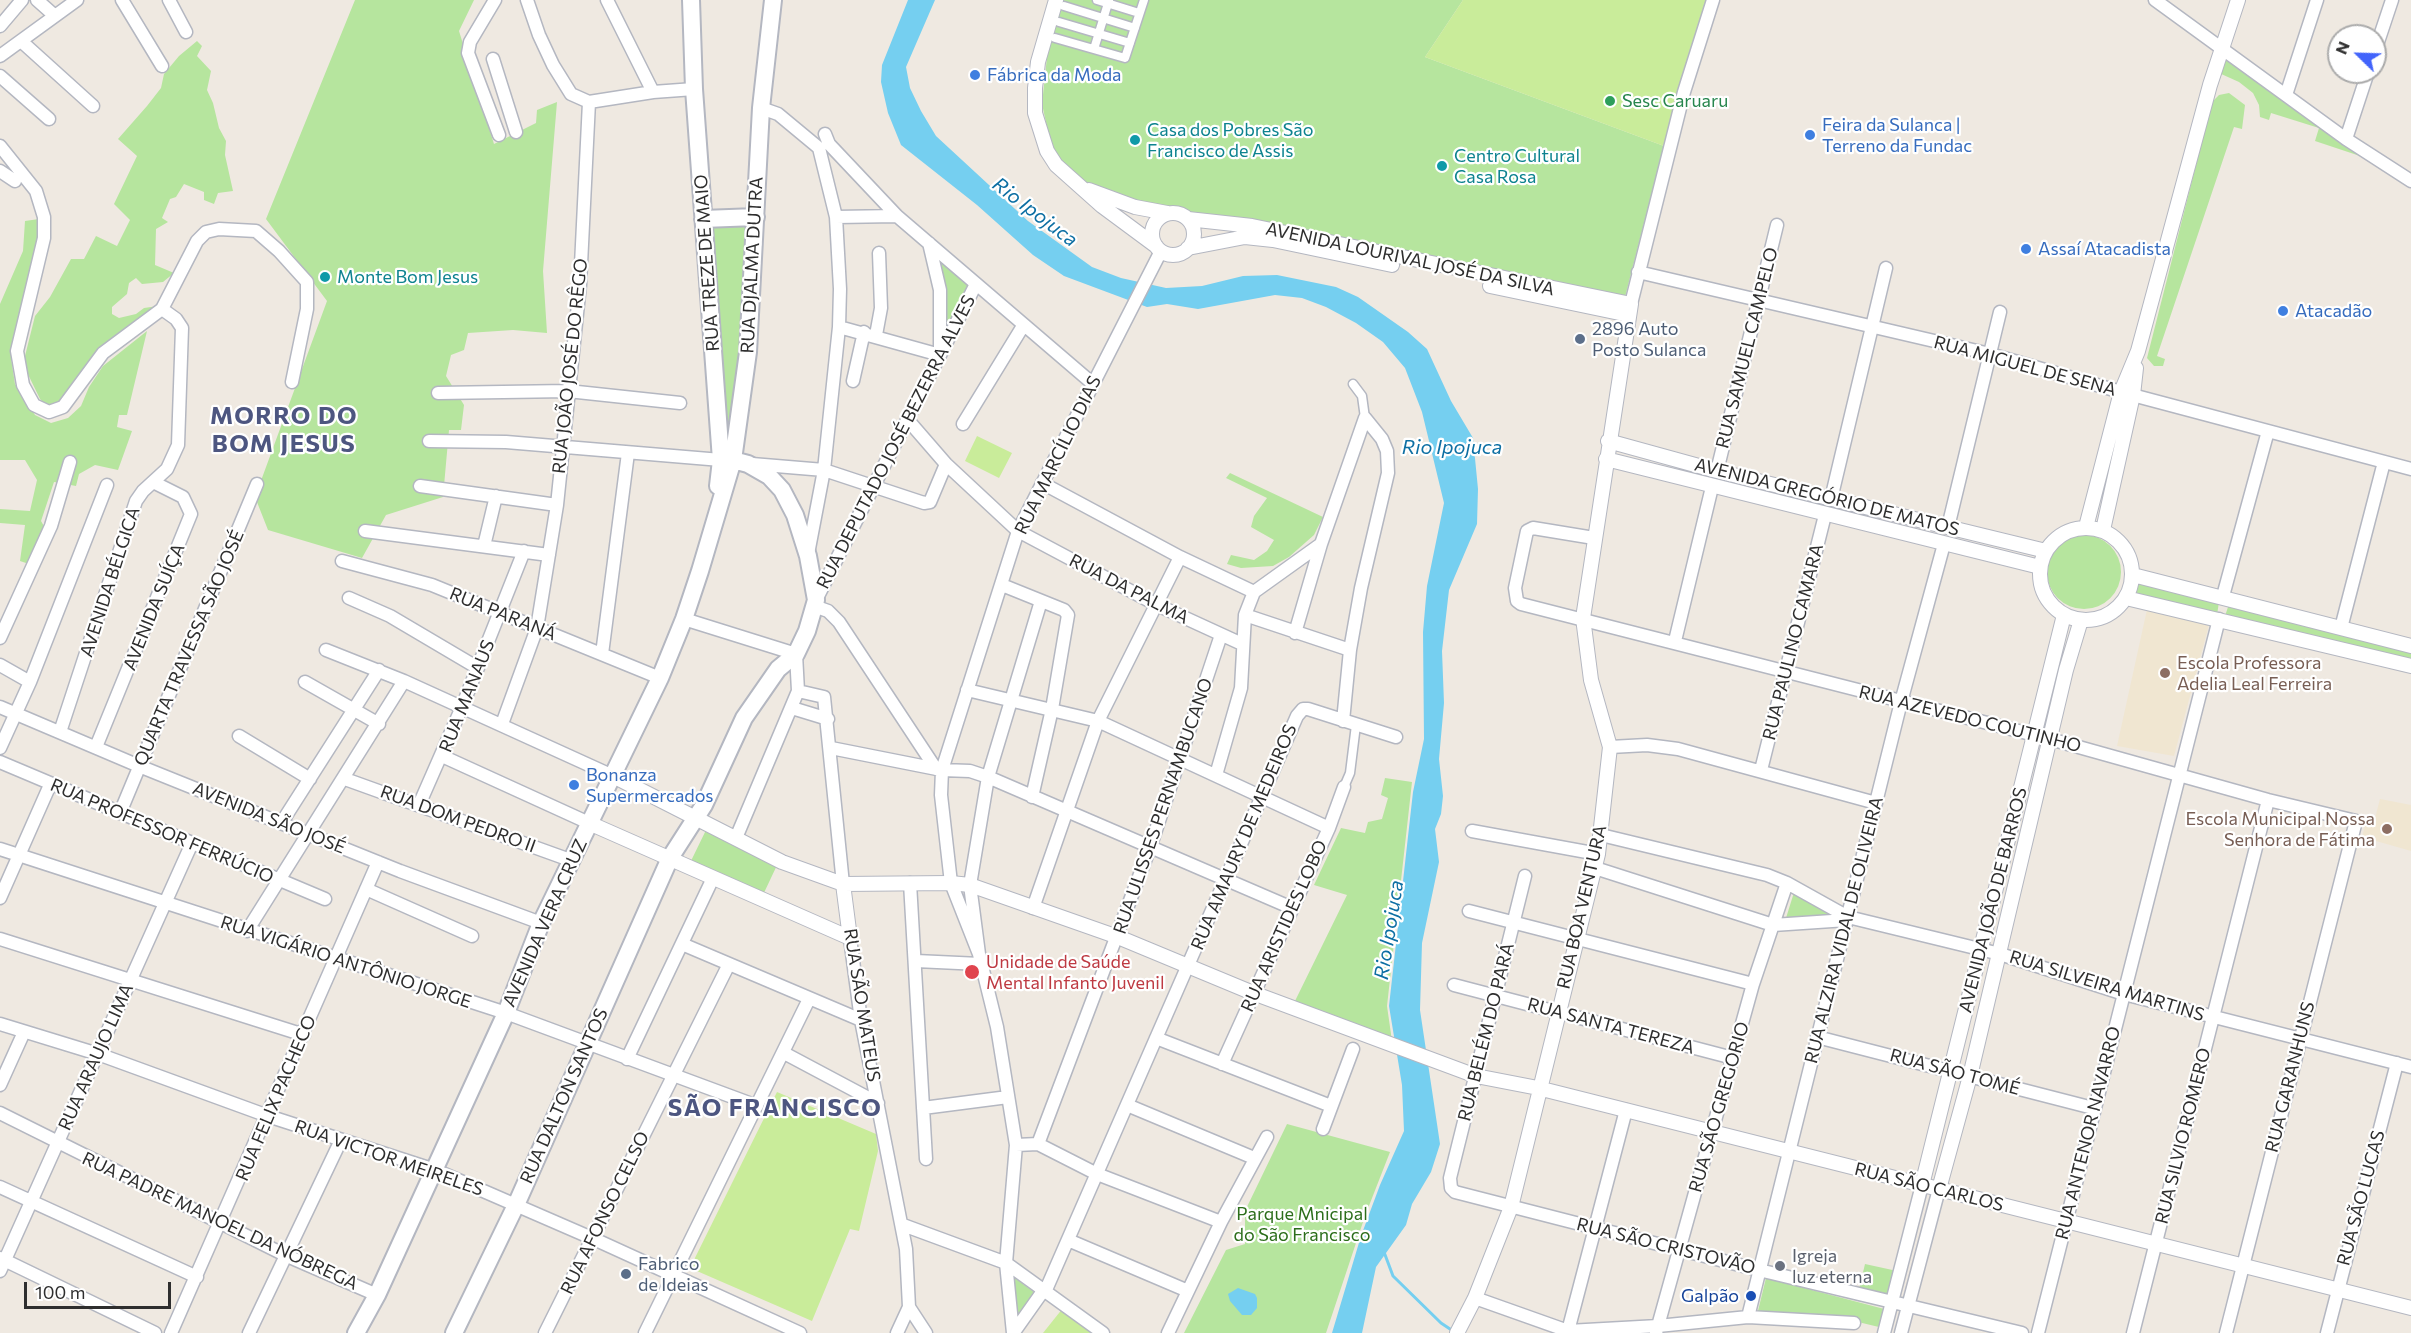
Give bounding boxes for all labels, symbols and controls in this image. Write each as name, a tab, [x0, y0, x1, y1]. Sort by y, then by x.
north arrow	[2327, 24, 2387, 84]
text: N	[2331, 38, 2353, 57]
place label: Fábrica da Moda	[987, 64, 1122, 86]
marker: Fábrica da Moda	[968, 68, 982, 82]
place label: Sesc Caruaru	[1622, 90, 1728, 112]
marker: Sesc Caruaru	[1603, 94, 1617, 108]
place label: Feira da Sulanca | Terreno da Fundac	[1822, 114, 1972, 156]
place label: Casa dos Pobres São Francisco de Assis	[1147, 119, 1313, 162]
marker: Feira da Sulanca | Terreno da Fundac	[1803, 128, 1817, 142]
marker: Casa dos Pobres São Francisco de Assis	[1128, 133, 1142, 147]
place label: Centro Cultural Casa Rosa	[1454, 145, 1580, 188]
marker: Centro Cultural Casa Rosa	[1435, 159, 1449, 173]
water label: Rio Ipojuca	[988, 172, 1082, 252]
street label: RUA TREZE DE MAIO	[690, 174, 724, 352]
street label: RUA DJALMA DUTRA	[737, 176, 767, 354]
street label: AVENIDA LOURIVAL JOSÉ DA SILVA	[1264, 218, 1556, 300]
place label: Assaí Atacadista	[2038, 238, 2171, 260]
marker: Assaí Atacadista	[2019, 242, 2033, 256]
street label: RUA SAMUEL CAMPELO	[1712, 245, 1782, 451]
street label: RUA JOÃO JOSÉ DO RÊGO	[548, 257, 592, 475]
place label: Monte Bom Jesus	[337, 266, 478, 288]
marker: Monte Bom Jesus	[318, 270, 332, 284]
street label: RUA DEPUTADO JOSÉ BEZERRA ALVES	[812, 291, 980, 593]
place label: Atacadão	[2295, 300, 2372, 322]
marker: Atacadão	[2276, 304, 2290, 318]
place label: 2896 Auto Posto Sulanca	[1592, 318, 1706, 360]
street label: RUA MIGUEL DE SENA	[1931, 331, 2119, 401]
marker: 2896 Auto Posto Sulanca	[1573, 332, 1587, 346]
street label: RUA MARCÍLIO DIAS	[1010, 372, 1106, 538]
district label: MORRO DO BOM JESUS	[210, 402, 358, 458]
water label: Rio Ipojuca	[1402, 435, 1502, 459]
street label: AVENIDA GREGÓRIO DE MATOS	[1692, 454, 1962, 540]
street label: AVENIDA BÉLGICA	[76, 504, 144, 660]
street label: QUARTA TRAVESSA SÃO JOSÉ	[129, 527, 249, 769]
street label: AVENIDA SUÍÇA	[119, 540, 189, 674]
street label: RUA PAULINO CAMARA	[1758, 542, 1828, 742]
street label: RUA DA PALMA	[1066, 550, 1192, 628]
street label: RUA PARANÁ	[446, 583, 560, 645]
street label: RUA MANAUS	[435, 637, 499, 755]
place label: Escola Professora Adelia Leal Ferreira	[2177, 652, 2332, 694]
marker: Escola Professora Adelia Leal Ferreira	[2158, 666, 2172, 680]
street label: RUA ULISSES PERNAMBUCANO	[1109, 675, 1217, 937]
street label: RUA AZEVEDO COUTINHO	[1857, 681, 2083, 757]
street label: RUA AMAURY DE MEDEIROS	[1187, 721, 1301, 953]
place label: Bonanza Supermercados	[586, 764, 713, 806]
street label: RUA PROFESSOR FERRÚCIO	[47, 774, 277, 888]
street label: AVENIDA SÃO JOSÉ	[189, 777, 349, 859]
marker: Bonanza Supermercados	[567, 778, 581, 792]
street label: RUA DOM PEDRO II	[377, 781, 539, 857]
street label: AVENIDA JOÃO DE BARROS	[1955, 785, 2031, 1015]
street label: RUA ALZIRA VIDAL DE OLIVEIRA	[1800, 794, 1888, 1066]
place label: Escola Municipal Nossa Senhora de Fátima	[2185, 808, 2375, 850]
marker: Escola Municipal Nossa Senhora de Fátima	[2380, 822, 2394, 836]
street label: RUA BOA VENTURA	[1553, 823, 1611, 991]
street label: AVENIDA VERA CRUZ	[498, 836, 592, 1010]
street label: RUA ARISTIDES LOBO	[1236, 837, 1332, 1015]
water label: Rio Ipojuca	[1369, 879, 1409, 981]
street label: RUA VIGÁRIO ANTÔNIO JORGE	[218, 911, 474, 1013]
street label: RUA SÃO MATEUS	[839, 927, 885, 1083]
street label: RUA BELÉM DO PARÁ	[1453, 941, 1519, 1123]
street label: RUA SILVEIRA MARTINS	[2007, 946, 2207, 1026]
place label: Unidade de Saúde Mental Infanto Juvenil	[986, 951, 1164, 994]
marker: Unidade de Saúde Mental Infanto Juvenil	[963, 963, 981, 981]
street label: RUA ARAUJO LIMA	[54, 980, 138, 1134]
street label: RUA SANTA TEREZA	[1525, 993, 1697, 1059]
street label: RUA GARANHUNS	[2261, 999, 2319, 1155]
street label: RUA DALTON SANTOS	[516, 1005, 612, 1187]
street label: RUA FELIX PACHECO	[231, 1012, 321, 1184]
street label: RUA SÃO GREGORIO	[1684, 1019, 1754, 1195]
street label: RUA ANTENOR NAVARRO	[2051, 1024, 2125, 1242]
street label: RUA SÃO TOMÉ	[1887, 1044, 2023, 1100]
street label: RUA SILVIO ROMERO	[2151, 1046, 2215, 1226]
district label: SÃO FRANCISCO	[668, 1094, 882, 1122]
street label: RUA VICTOR MEIRELES	[292, 1116, 486, 1200]
street label: RUA AFONSO CELSO	[556, 1128, 654, 1298]
street label: RUA SÃO LUCAS	[2333, 1128, 2389, 1268]
street label: RUA PADRE MANOEL DA NÓBREGA	[79, 1147, 361, 1295]
street label: RUA SÃO CARLOS	[1852, 1158, 2006, 1216]
park label: Parque Mnicipal do São Francisco	[1234, 1203, 1370, 1246]
street label: RUA SÃO CRISTOVÃO	[1574, 1213, 1758, 1279]
place label: Igreja luz eterna	[1792, 1245, 1872, 1288]
place label: Fabrico de Ideias	[638, 1253, 708, 1296]
marker: Igreja luz eterna	[1773, 1259, 1787, 1273]
marker: Fabrico de Ideias	[619, 1267, 633, 1281]
scale bar	[27, 1270, 174, 1308]
text: 100 m	[35, 1281, 85, 1303]
place label: Galpão	[1681, 1285, 1739, 1307]
marker: Galpão	[1744, 1289, 1758, 1303]

